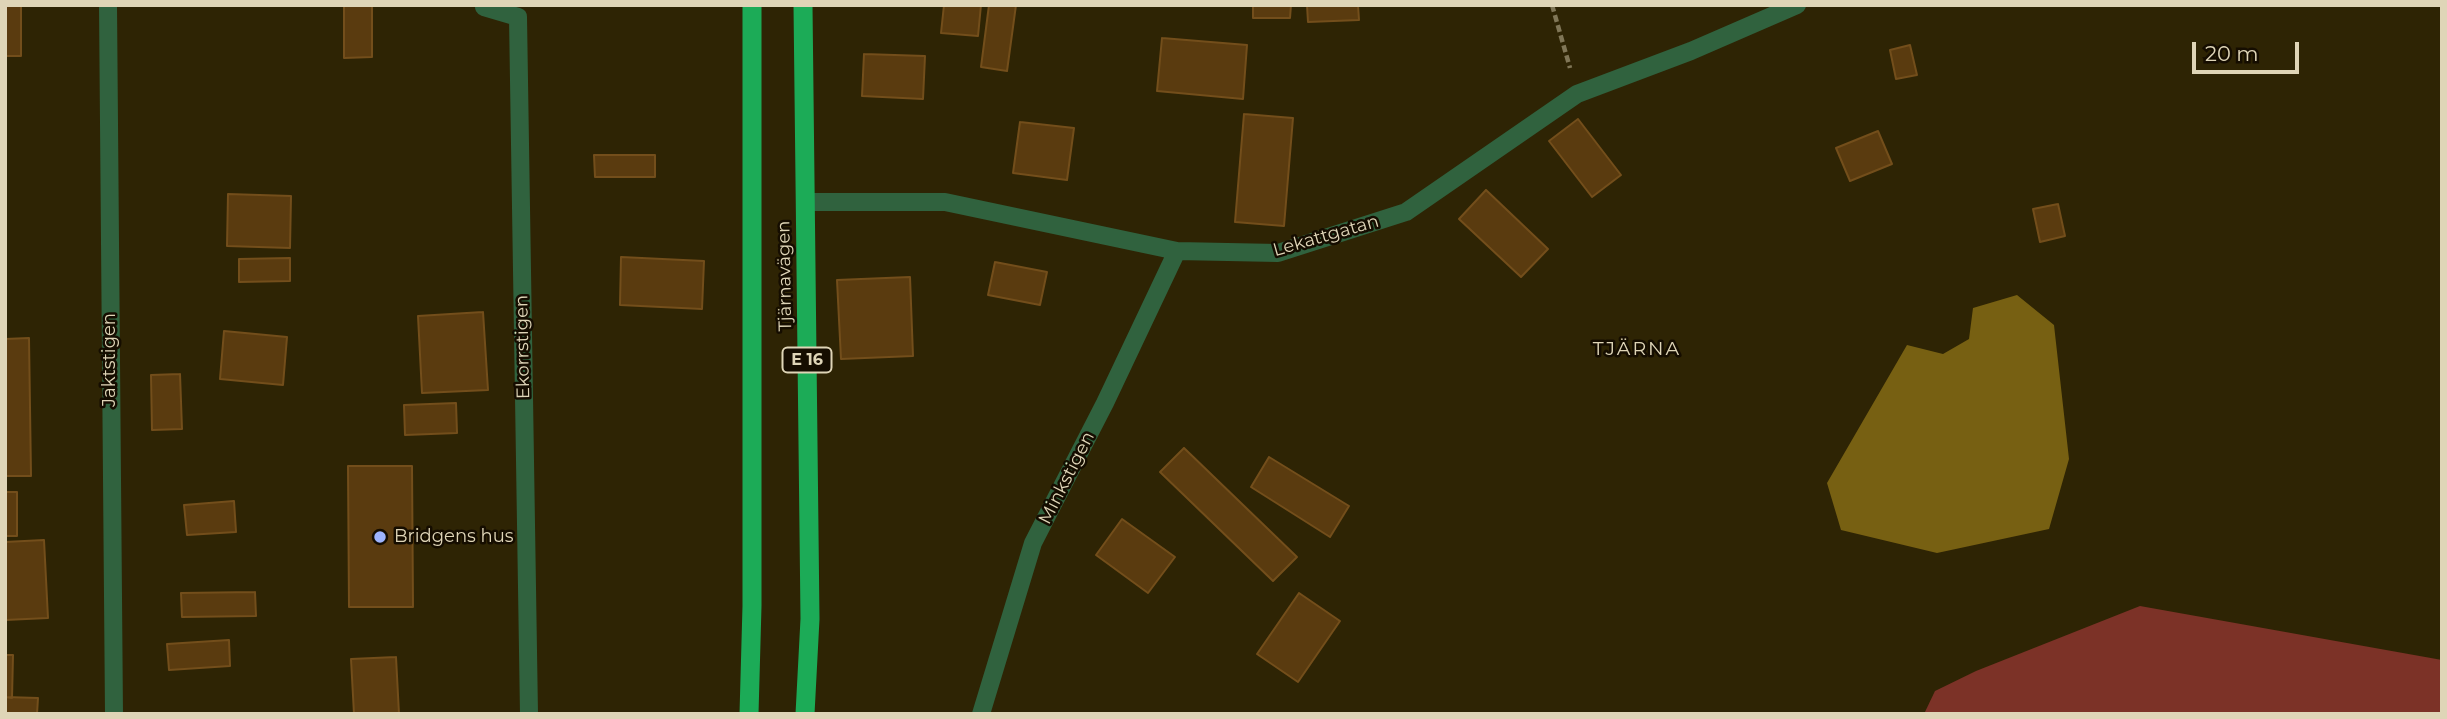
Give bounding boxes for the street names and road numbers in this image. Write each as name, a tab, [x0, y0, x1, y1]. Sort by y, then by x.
street label: Lekattgatan	[1271, 211, 1381, 261]
street label: Tjärnavägen	[773, 220, 797, 332]
street label: Ekorrstigen	[511, 295, 535, 399]
street label: Jaktstigen	[99, 313, 121, 407]
road number: E 16	[782, 348, 832, 372]
street label: Minkstigen	[1034, 428, 1100, 528]

